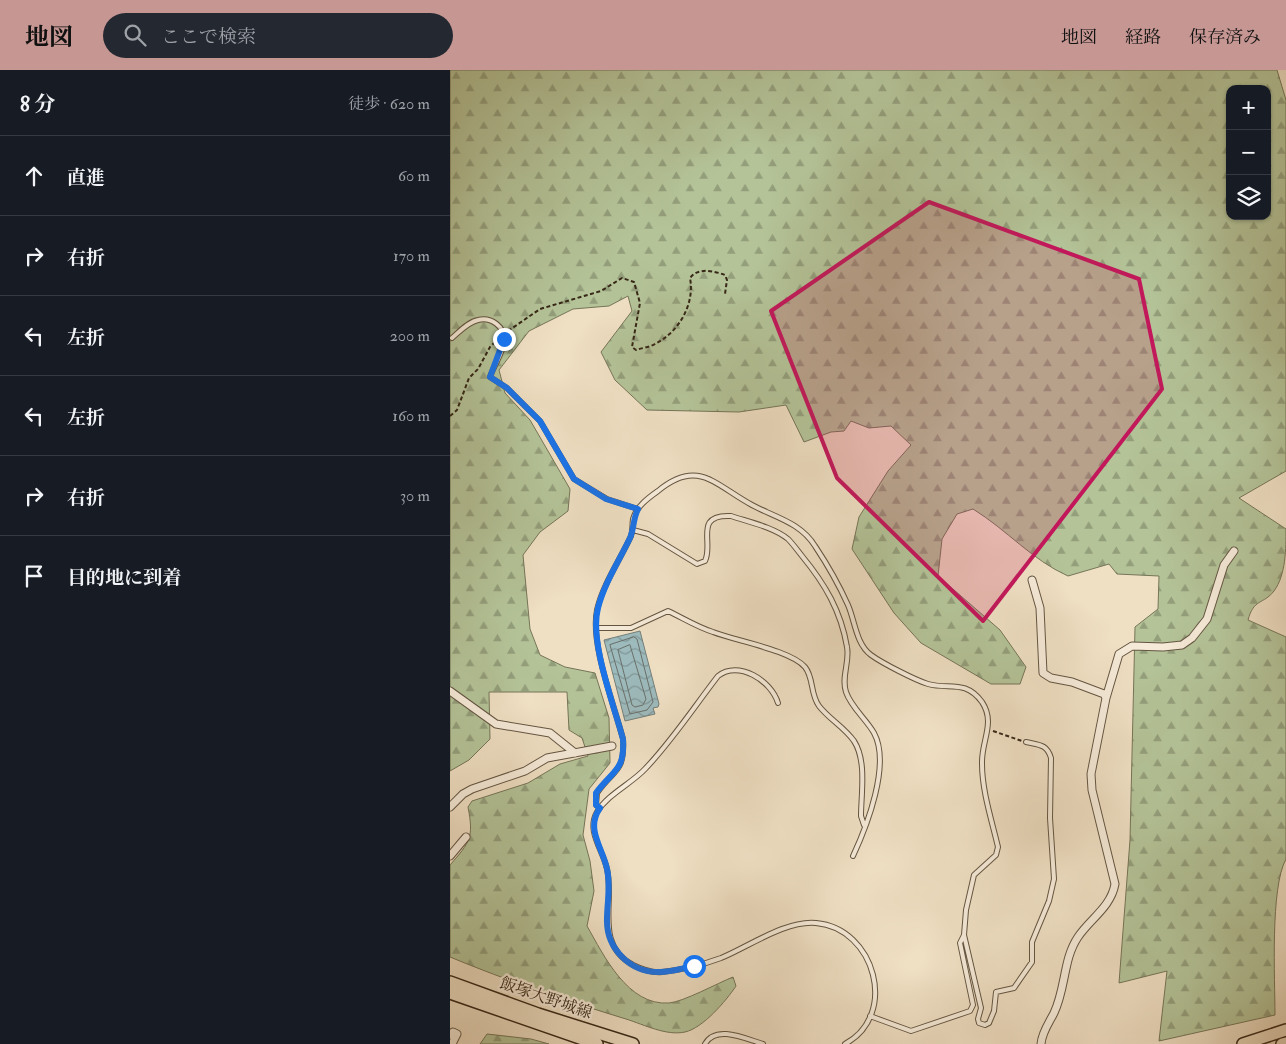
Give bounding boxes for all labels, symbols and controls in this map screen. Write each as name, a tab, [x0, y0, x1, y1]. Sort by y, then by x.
search box	[103, 13, 453, 58]
icon: search	[121, 21, 149, 49]
text: 地図	[25, 22, 73, 53]
text: ここで検索	[161, 25, 256, 49]
text: 地図	[1061, 26, 1097, 49]
text: 経路	[1125, 26, 1161, 49]
text: 保存済み	[1189, 26, 1261, 49]
map controls	[1226, 85, 1271, 220]
button: +	[1226, 85, 1271, 130]
text: 8 分	[20, 91, 55, 118]
text: 徒歩 · 620 m	[348, 94, 430, 114]
button: −	[1226, 130, 1271, 175]
icon: ahead	[20, 162, 48, 190]
text: 直進	[67, 166, 105, 190]
text: 60 m	[398, 166, 430, 186]
button: layers	[1226, 175, 1271, 220]
icon: right	[20, 242, 48, 270]
text: 右折	[67, 246, 105, 270]
text: 170 m	[393, 246, 430, 266]
icon: left	[20, 322, 48, 350]
text: 左折	[67, 326, 105, 350]
text: 200 m	[390, 326, 430, 346]
route end	[493, 328, 516, 351]
icon: left	[20, 402, 48, 430]
text: 左折	[67, 406, 105, 430]
text: 160 m	[392, 406, 430, 426]
icon: right	[20, 482, 48, 510]
text: 右折	[67, 486, 105, 510]
text: 30 m	[400, 486, 430, 506]
icon: arrive	[20, 562, 48, 590]
text: 目的地に到着	[67, 566, 181, 590]
route start	[683, 955, 706, 978]
street label: 飯塚大野城線	[497, 973, 595, 1023]

